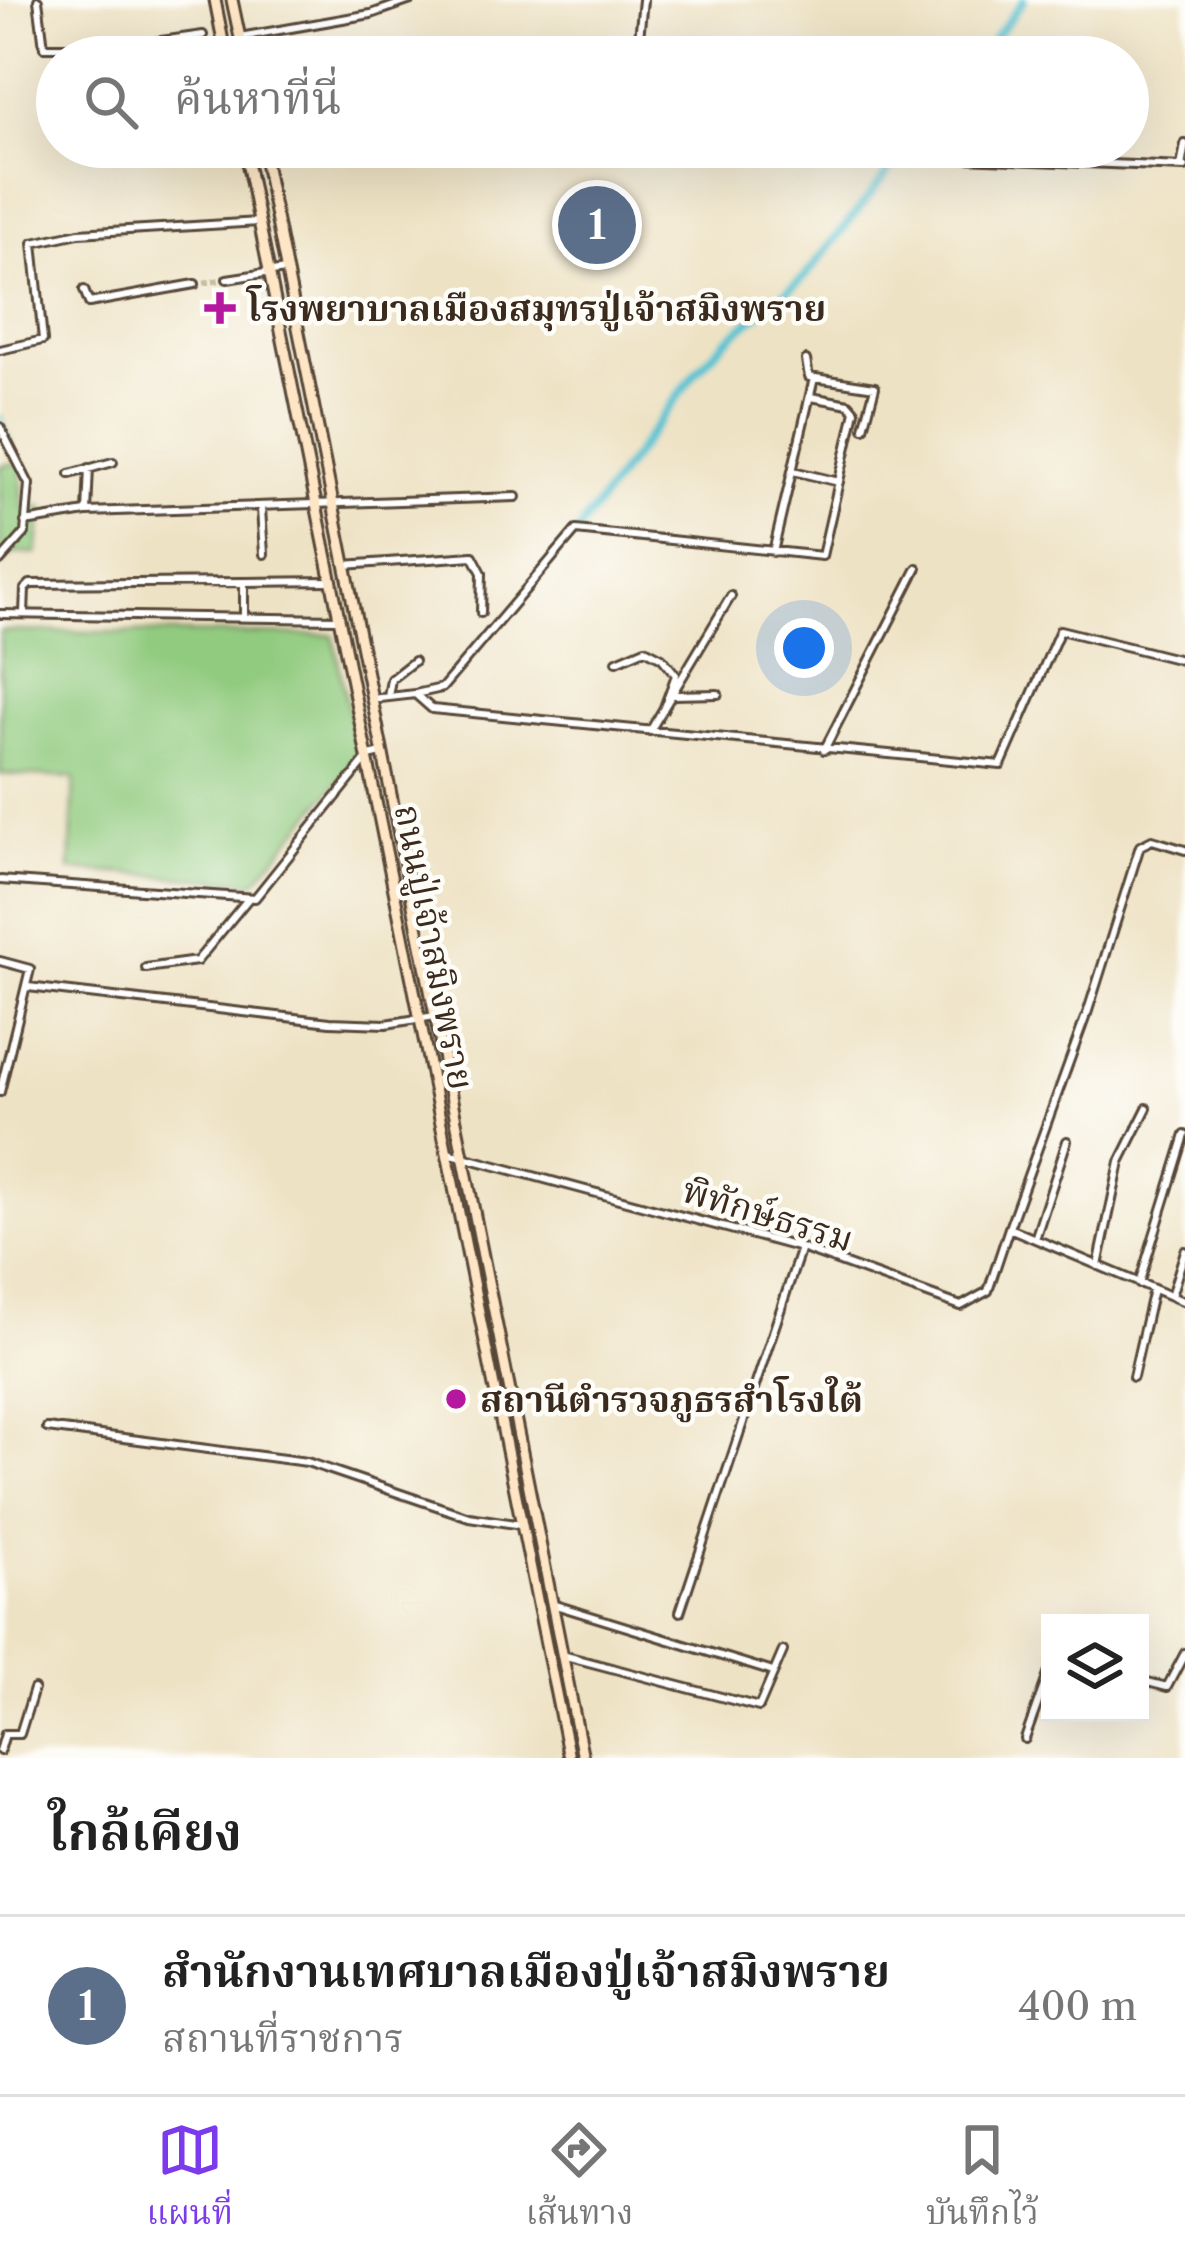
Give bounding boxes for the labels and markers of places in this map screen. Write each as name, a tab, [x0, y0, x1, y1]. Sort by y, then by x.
pin: 1	[558, 180, 636, 270]
place label: โรงพยาบาลเมืองสมุทรปู่เจ้าสมิงพราย	[245, 285, 826, 332]
marker: โรงพยาบาลเมืองสมุทรปู่เจ้าสมิงพราย	[204, 292, 236, 324]
place label: สถานีตำรวจภูธรสำโรงใต้	[480, 1376, 863, 1423]
marker: สถานีตำรวจภูธรสำโรงใต้	[443, 1386, 469, 1412]

